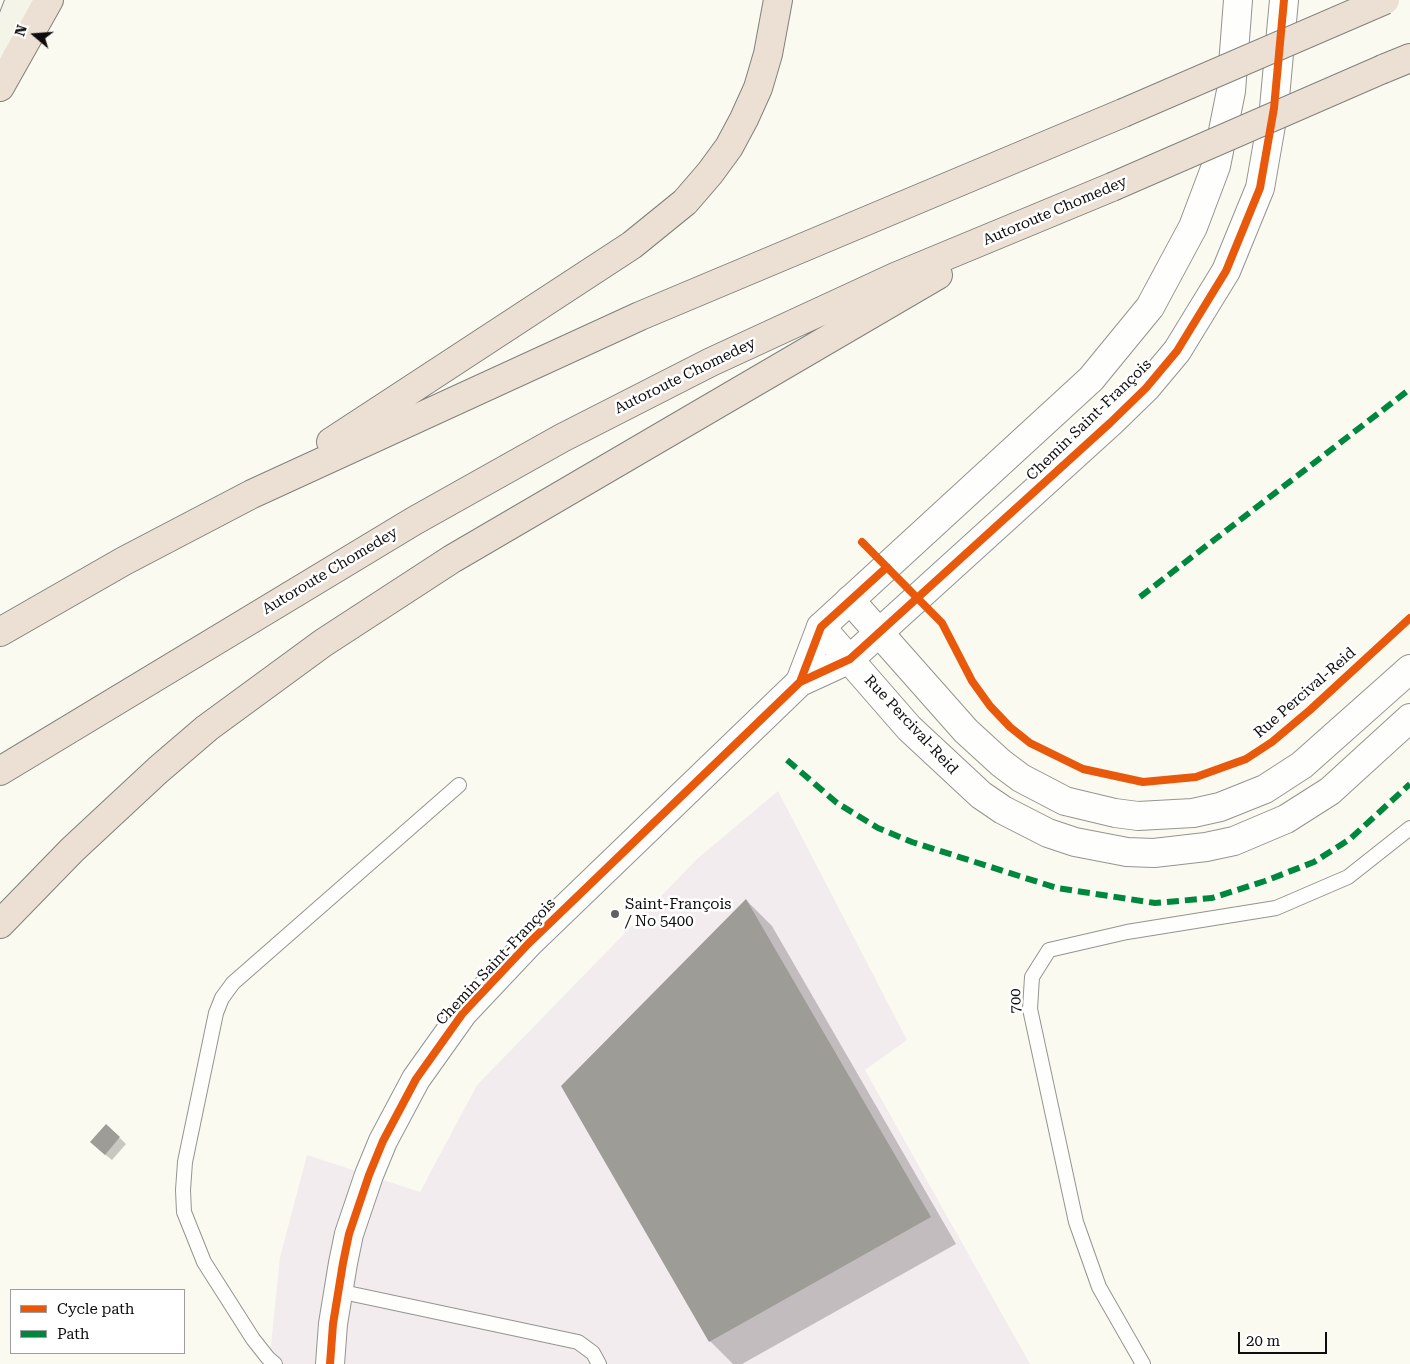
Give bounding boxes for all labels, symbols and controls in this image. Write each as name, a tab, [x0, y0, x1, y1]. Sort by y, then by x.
north arrow	[10, 10, 60, 60]
text: N	[11, 23, 30, 38]
street label: Autoroute Chomedey	[980, 173, 1130, 249]
street label: Autoroute Chomedey	[612, 334, 758, 418]
street label: Chemin Saint-François	[1023, 355, 1155, 485]
street label: Autoroute Chomedey	[259, 523, 401, 619]
street label: Rue Percival-Reid	[1250, 644, 1360, 742]
street label: Rue Percival-Reid	[860, 672, 962, 778]
street label: Chemin Saint-François	[432, 895, 560, 1029]
place label: Saint-François / No 5400	[625, 896, 731, 931]
marker: Saint-François / No 5400	[609, 908, 621, 920]
street label: 700	[1007, 988, 1025, 1014]
legend	[10, 1289, 185, 1354]
text: Cycle path	[57, 1300, 134, 1318]
scale bar	[1240, 1322, 1329, 1354]
text: Path	[57, 1325, 90, 1343]
text: 20 m	[1246, 1332, 1280, 1350]

